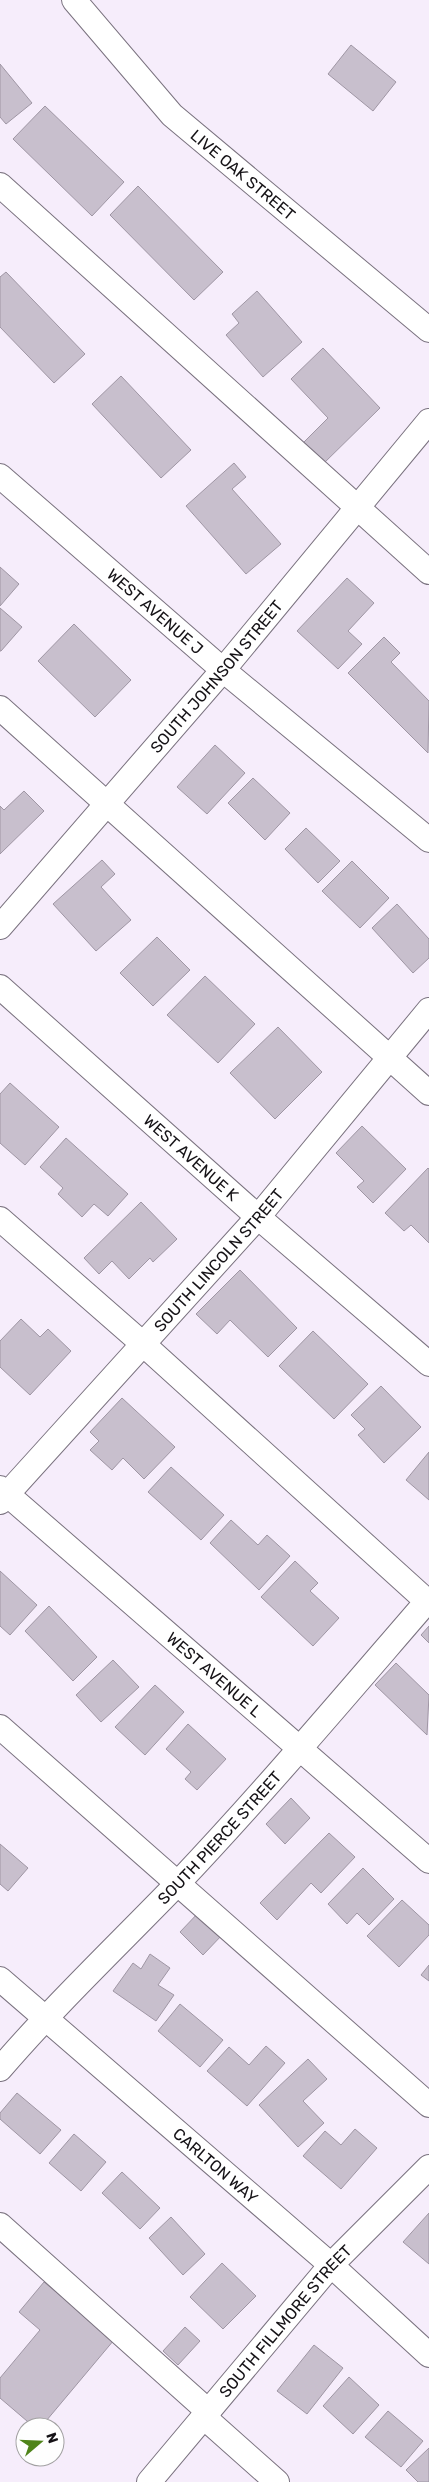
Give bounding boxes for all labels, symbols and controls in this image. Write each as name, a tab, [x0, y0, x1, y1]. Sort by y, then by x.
street label: LIVE OAK STREET	[187, 125, 299, 224]
street label: WEST AVENUE J	[104, 564, 207, 658]
street label: SOUTH JOHNSON STREET	[146, 596, 286, 757]
street label: WEST AVENUE K	[140, 1110, 243, 1205]
street label: SOUTH LINCOLN STREET	[150, 1185, 287, 1335]
street label: WEST AVENUE L	[163, 1628, 266, 1721]
street label: SOUTH PIERCE STREET	[153, 1767, 285, 1908]
street label: CARLTON WAY	[169, 2124, 262, 2207]
street label: SOUTH FILLMORE STREET	[215, 2241, 355, 2401]
north arrow	[15, 2417, 65, 2467]
text: N	[42, 2430, 61, 2445]

